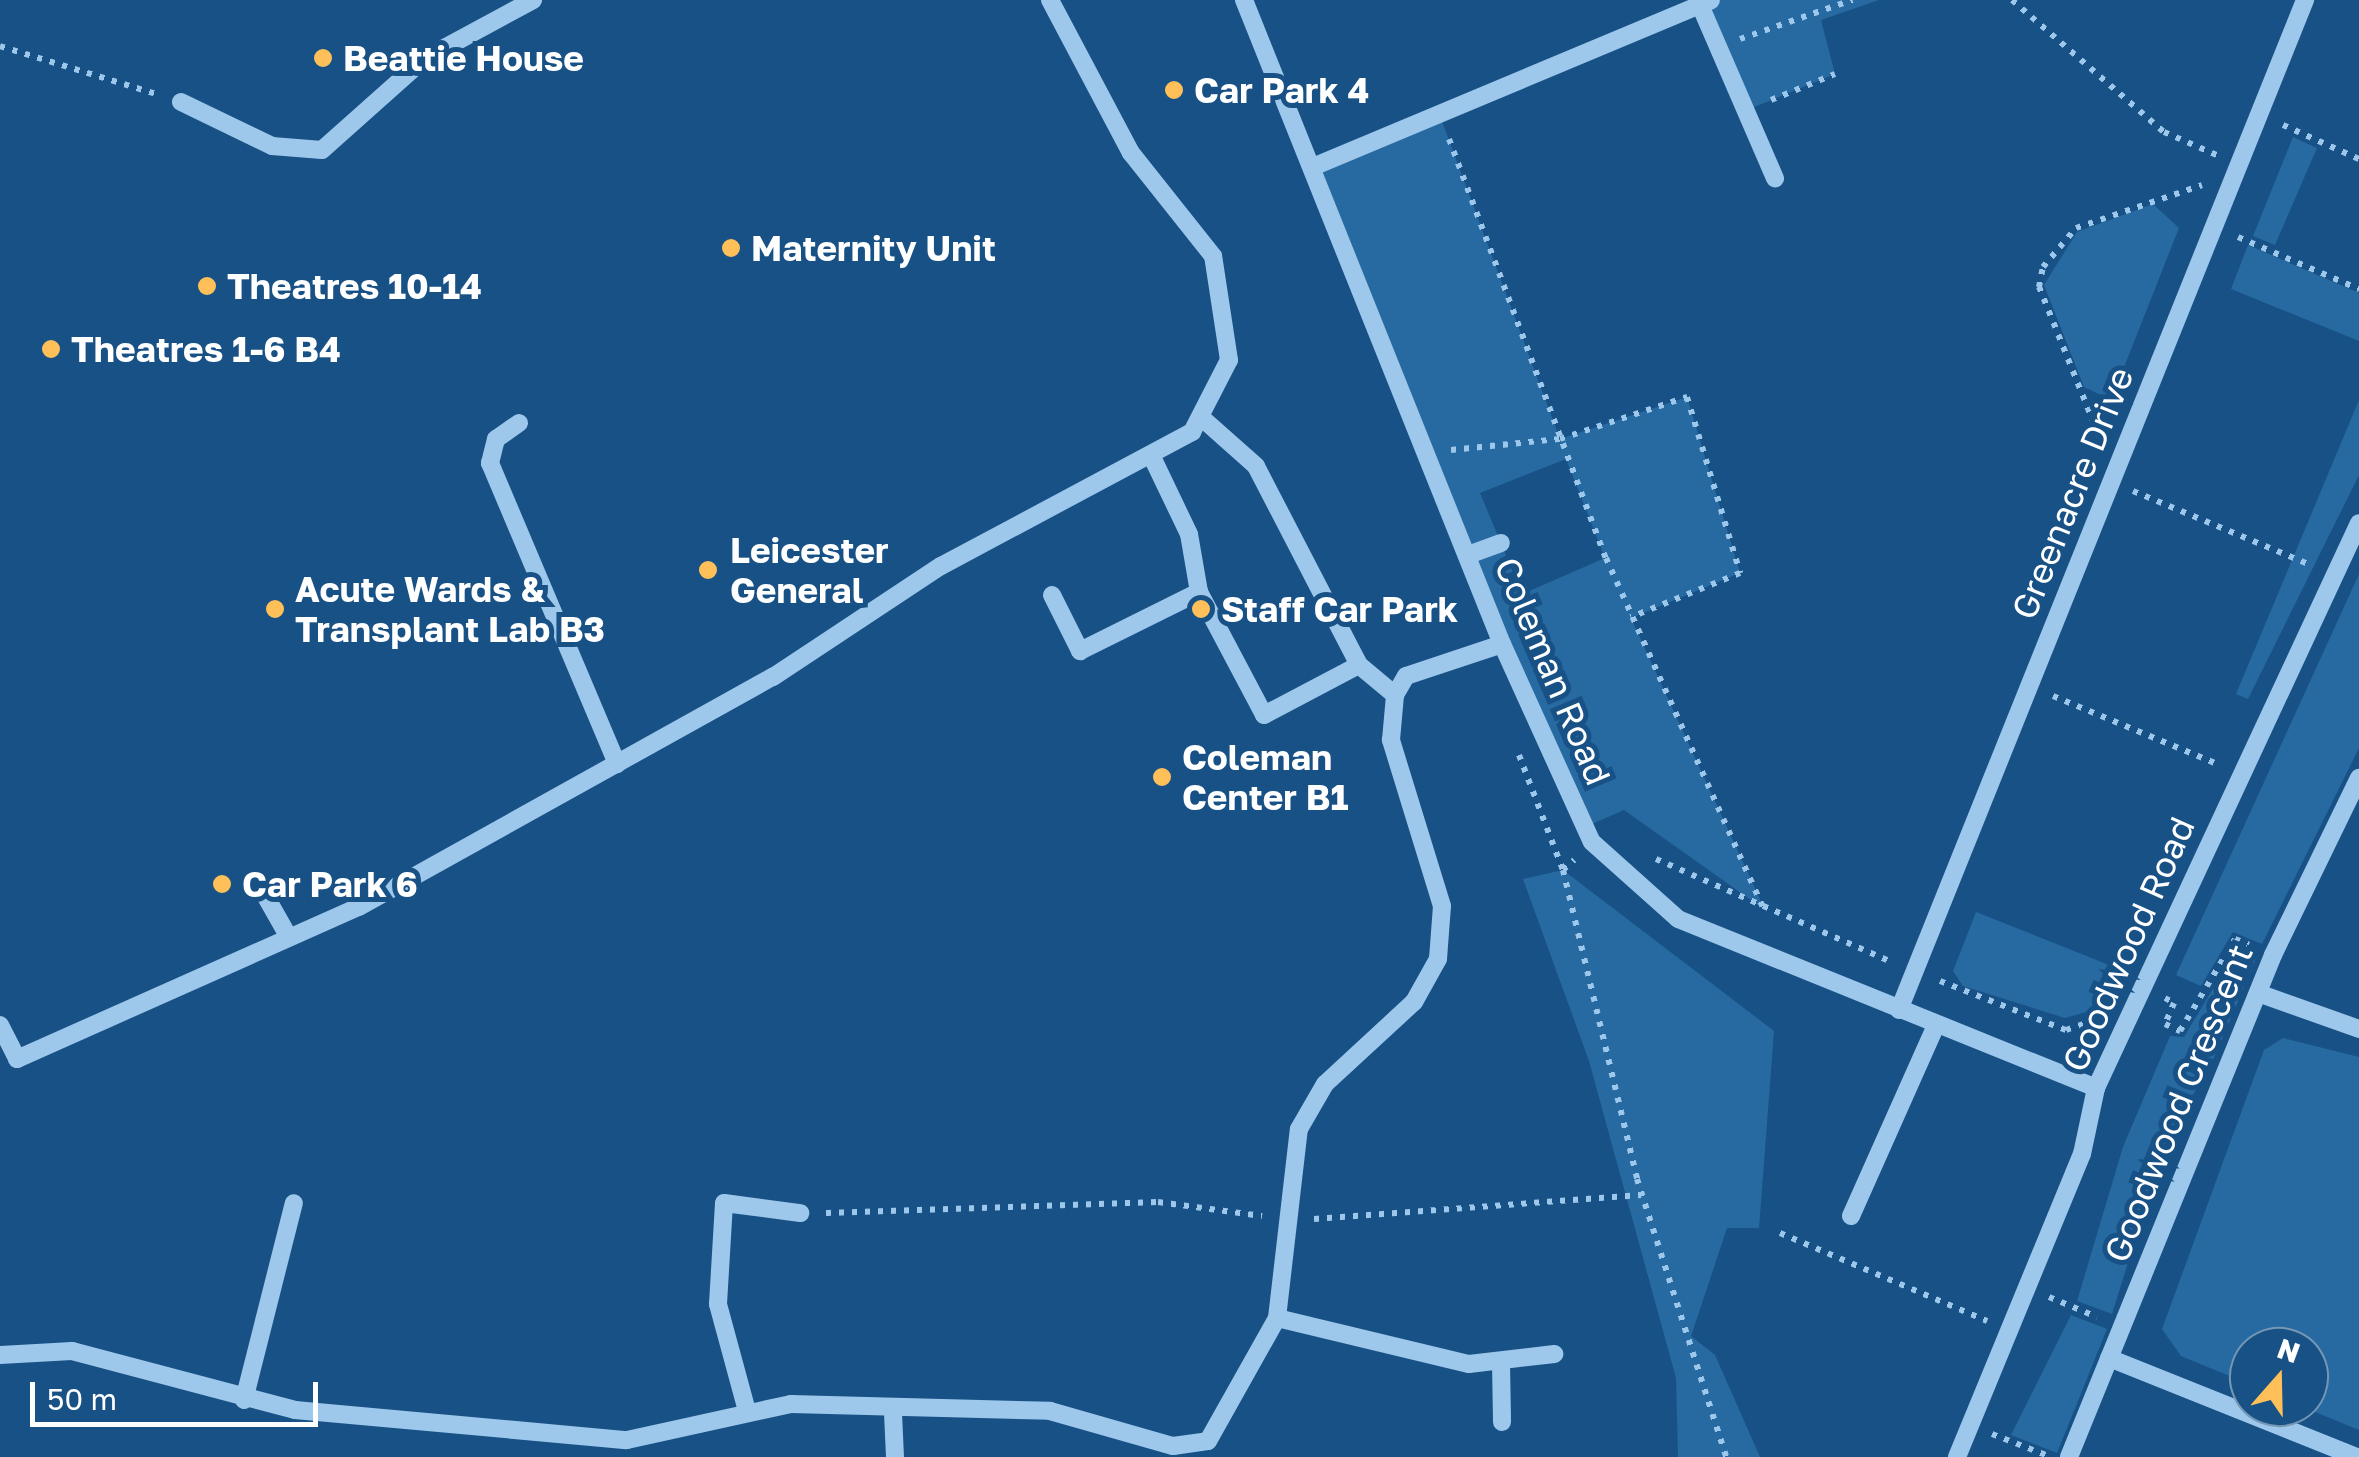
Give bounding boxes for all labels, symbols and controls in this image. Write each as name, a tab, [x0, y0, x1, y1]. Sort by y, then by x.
place label: Beattie House	[343, 37, 584, 79]
marker: Beattie House	[312, 47, 334, 69]
place label: Car Park 4	[1194, 69, 1369, 111]
marker: Car Park 4	[1163, 79, 1185, 101]
place label: Maternity Unit	[751, 227, 996, 269]
marker: Maternity Unit	[720, 237, 742, 259]
place label: Theatres 10-14	[227, 265, 482, 307]
marker: Theatres 10-14	[196, 275, 218, 297]
place label: Theatres 1-6 B4	[71, 328, 341, 370]
marker: Theatres 1-6 B4	[40, 338, 62, 360]
street label: Greenacre Drive	[2002, 361, 2142, 625]
place label: Leicester General	[730, 529, 889, 611]
street label: Coleman Road	[1486, 551, 1620, 791]
marker: Leicester General	[695, 557, 721, 583]
place label: Acute Wards & Transplant Lab B3	[295, 568, 605, 650]
place label: Staff Car Park	[1221, 588, 1458, 630]
marker: Acute Wards & Transplant Lab B3	[264, 598, 286, 620]
marker: Staff Car Park	[1190, 598, 1212, 620]
place label: Coleman Center B1	[1182, 736, 1348, 818]
marker: Coleman Center B1	[1151, 766, 1173, 788]
street label: Goodwood Road	[2053, 810, 2203, 1078]
place label: Car Park 6	[242, 863, 418, 905]
marker: Car Park 6	[211, 873, 233, 895]
street label: Goodwood Crescent	[2095, 938, 2261, 1268]
north arrow	[2229, 1327, 2329, 1427]
text: N	[2273, 1331, 2304, 1369]
scale bar	[35, 1362, 322, 1424]
text: 50 m	[47, 1381, 117, 1417]

